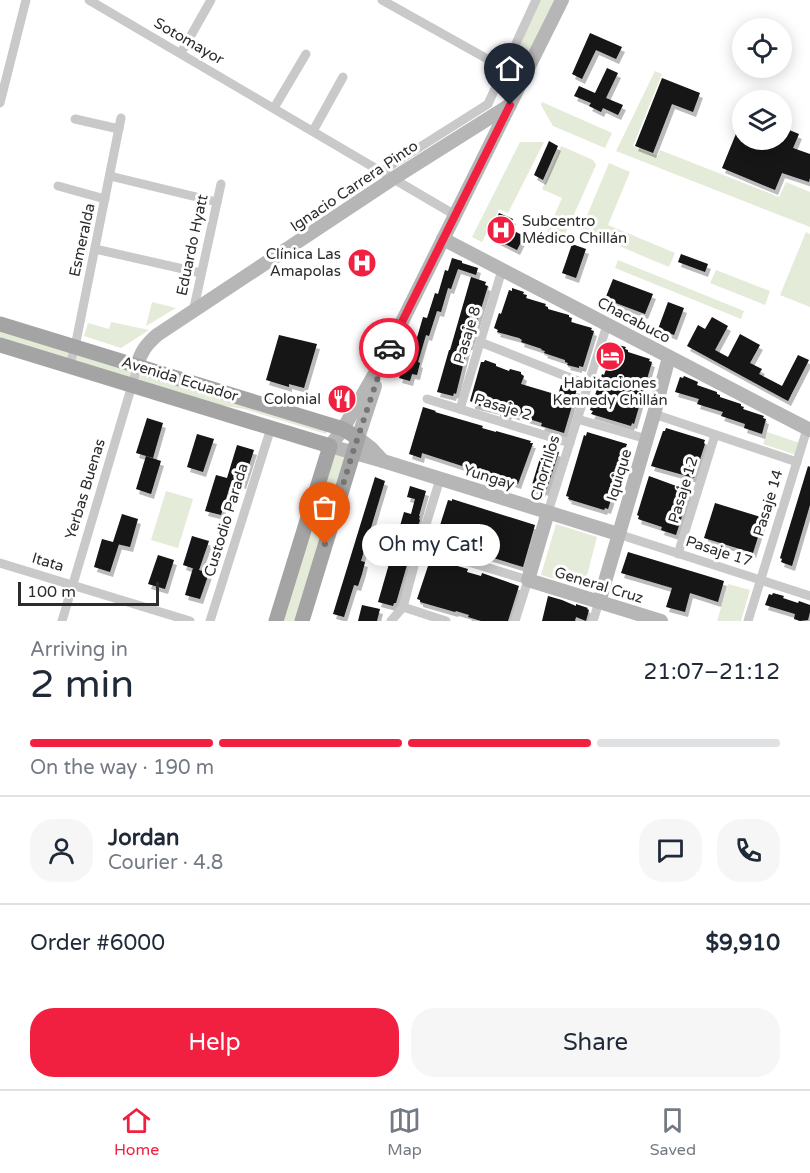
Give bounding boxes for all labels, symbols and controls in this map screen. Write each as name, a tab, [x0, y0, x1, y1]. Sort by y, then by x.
street label: Sotomayor	[151, 14, 227, 68]
map controls	[732, 18, 792, 150]
button: locate	[732, 18, 792, 78]
pin	[484, 43, 535, 105]
icon: home	[493, 52, 526, 85]
button: layers	[732, 90, 792, 150]
street label: Ignacio Carrera Pinto	[287, 137, 421, 235]
street label: Eduardo Hyatt	[172, 192, 212, 297]
street label: Esmeralda	[65, 202, 99, 278]
place label: Subcentro Médico Chillán	[522, 212, 627, 247]
hospital icon: Subcentro Médico Chillán	[485, 214, 517, 246]
place label: Clínica Las Amapolas	[266, 245, 341, 280]
hospital icon: Clínica Las Amapolas	[346, 247, 378, 279]
street label: Chacabuco	[594, 293, 674, 347]
street label: Pasaje 8	[450, 304, 484, 366]
courier	[359, 318, 419, 378]
icon: car	[373, 332, 406, 365]
hotel icon: Habitaciones Kennedy Chillán	[594, 340, 626, 372]
street label: Avenida Ecuador	[120, 353, 241, 405]
place label: Habitaciones Kennedy Chillán	[552, 374, 668, 409]
restaurant icon: Colonial	[326, 383, 358, 415]
place label: Colonial	[264, 390, 321, 408]
street label: Pasaje 2	[472, 390, 534, 424]
street label: Chorrillos	[526, 433, 564, 503]
street label: Yerbas Buenas	[61, 436, 109, 542]
street label: Iquique	[603, 447, 635, 503]
street label: Pasaje 12	[664, 454, 702, 526]
street label: Custodio Parada	[200, 461, 252, 579]
street label: Yungay	[461, 461, 517, 493]
street label: Pasaje 14	[749, 467, 787, 539]
pin	[299, 482, 350, 544]
icon: bag	[308, 491, 341, 524]
callout: Oh my Cat!	[361, 523, 499, 565]
street label: Pasaje 17	[684, 532, 754, 570]
text: Oh my Cat!	[378, 533, 484, 557]
street label: Itata	[30, 549, 66, 575]
street label: General Cruz	[552, 563, 646, 607]
scale bar	[18, 579, 159, 606]
text: 100 m	[27, 582, 76, 602]
text: Arriving in	[30, 638, 128, 662]
text: 21:07–21:12	[643, 659, 780, 685]
text: 2 min	[30, 661, 134, 708]
text: On the way · 190 m	[30, 756, 214, 780]
button: person	[30, 819, 93, 882]
button: chat	[639, 819, 702, 882]
button: phone	[717, 819, 780, 882]
text: Jordan	[108, 825, 179, 851]
text: Courier · 4.8	[108, 851, 223, 875]
text: Order #6000	[30, 930, 165, 956]
text: $9,910	[705, 930, 780, 956]
button: Help	[30, 1008, 399, 1077]
button: Share	[411, 1008, 780, 1077]
tab: Home	[114, 1104, 159, 1160]
tab: Map	[387, 1104, 422, 1160]
tab: Saved	[650, 1104, 696, 1160]

